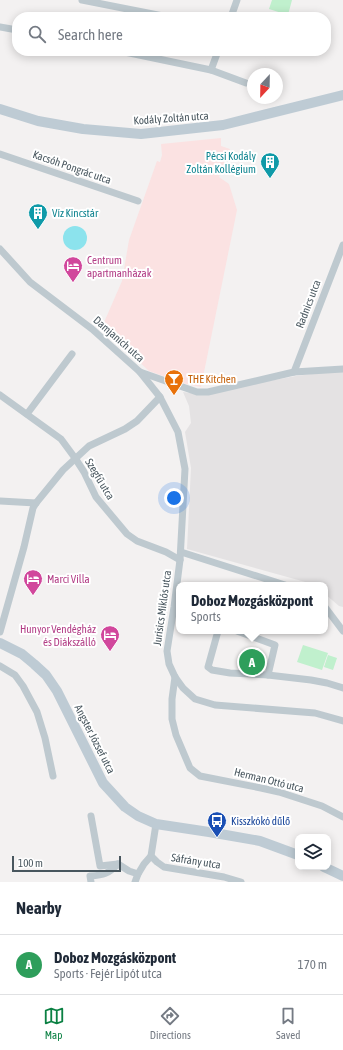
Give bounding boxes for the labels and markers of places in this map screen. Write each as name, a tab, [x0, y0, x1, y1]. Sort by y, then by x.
place label: Pécsi Kodály Zoltán Kollégium	[186, 150, 256, 175]
building icon: Pécsi Kodály Zoltán Kollégium	[259, 151, 281, 179]
building icon: Víz Kincstár	[27, 202, 49, 230]
place label: Víz Kincstár	[52, 207, 99, 219]
place label: Centrum apartmanházak	[87, 254, 152, 279]
hotel icon: Centrum apartmanházak	[62, 255, 84, 283]
bar icon: THE Kitchen	[163, 368, 185, 396]
place label: THE Kitchen	[188, 373, 236, 385]
hotel icon: Marci Villa	[22, 568, 44, 596]
place label: Marci Villa	[47, 573, 90, 585]
place label: Hunyor Vendégház és Diákszálló	[20, 623, 96, 648]
hotel icon: Hunyor Vendégház és Diákszálló	[99, 624, 121, 652]
pin: A	[239, 647, 265, 677]
bus stop icon: Kisszkókó dűlő	[206, 810, 228, 838]
place label: Kisszkókó dűlő	[231, 815, 290, 827]

